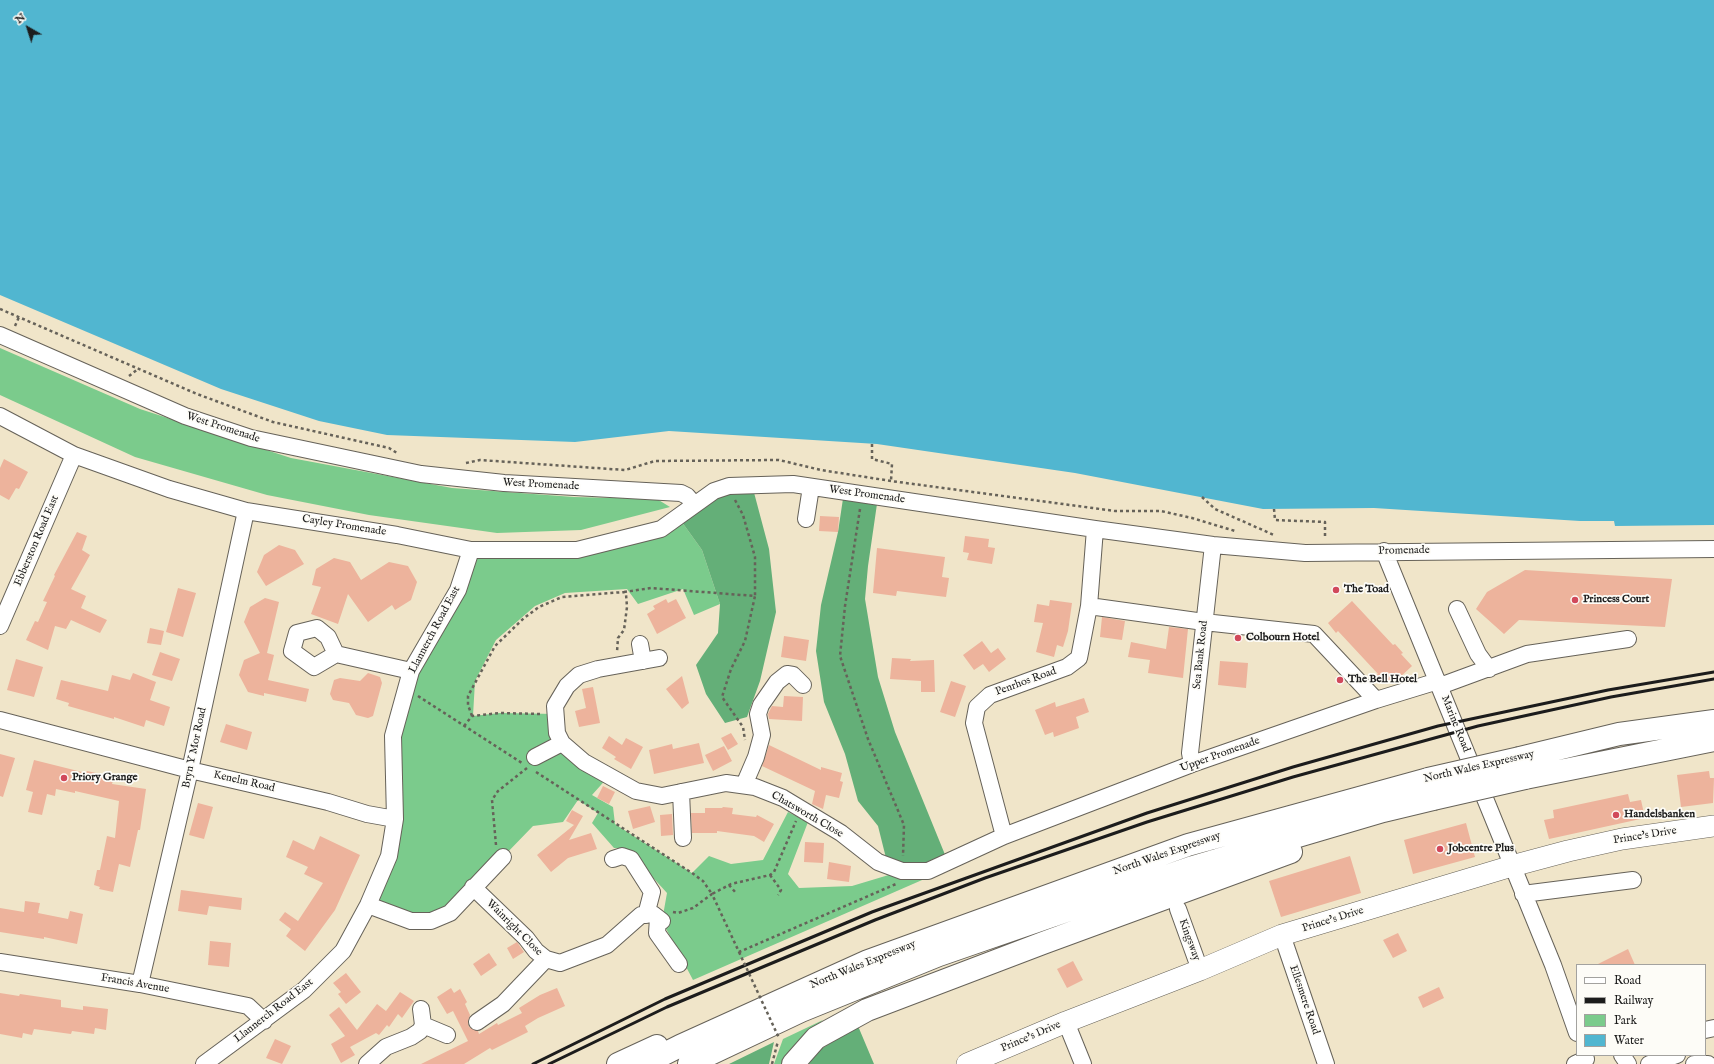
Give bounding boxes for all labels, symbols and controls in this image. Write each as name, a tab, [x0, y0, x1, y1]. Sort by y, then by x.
north arrow	[8, 8, 48, 48]
text: N	[12, 10, 29, 27]
street label: West Promenade	[185, 410, 261, 446]
street label: West Promenade	[503, 476, 579, 494]
street label: West Promenade	[828, 483, 906, 507]
street label: Ebberston Road East	[12, 494, 62, 588]
street label: Cayley Promenade	[301, 513, 387, 539]
street label: Promenade	[1378, 544, 1430, 558]
place label: The Toad	[1344, 583, 1389, 597]
street label: Llannerch Road East	[406, 584, 464, 676]
marker: The Toad	[1331, 585, 1341, 595]
place label: Princess Court	[1583, 593, 1649, 607]
marker: Princess Court	[1570, 595, 1580, 605]
street label: Sea Bank Road	[1191, 620, 1211, 690]
place label: Colbourn Hotel	[1246, 631, 1320, 645]
marker: Colbourn Hotel	[1233, 633, 1243, 643]
street label: Penrhos Road	[994, 665, 1058, 699]
place label: The Bell Hotel	[1348, 673, 1417, 687]
marker: The Bell Hotel	[1335, 675, 1345, 685]
street label: Marine Road	[1438, 694, 1472, 754]
street label: Bryn Y Mor Road	[180, 706, 210, 790]
street label: Upper Promenade	[1178, 734, 1262, 776]
street label: North Wales Expressway	[1422, 748, 1536, 786]
street label: Kenelm Road	[212, 769, 276, 795]
place label: Priory Grange	[72, 771, 137, 785]
marker: Priory Grange	[59, 773, 69, 783]
street label: Chatsworth Close	[769, 789, 845, 841]
place label: Handelsbanken	[1624, 808, 1695, 822]
marker: Handelsbanken	[1611, 810, 1621, 820]
street label: Prince's Drive	[1612, 824, 1678, 848]
street label: North Wales Expressway	[1111, 829, 1223, 879]
place label: Jobcentre Plus	[1448, 842, 1514, 856]
marker: Jobcentre Plus	[1435, 844, 1445, 854]
street label: Wainright Close	[483, 897, 545, 959]
street label: Prince's Drive	[1301, 904, 1365, 936]
street label: Kingsway	[1175, 917, 1203, 963]
street label: North Wales Expressway	[808, 938, 918, 992]
street label: Ellesmere Road	[1286, 964, 1322, 1036]
legend	[1576, 964, 1706, 1056]
street label: Francis Avenue	[100, 972, 170, 996]
text: Road	[1614, 973, 1641, 988]
street label: Llannerch Road East	[232, 976, 316, 1046]
text: Railway	[1614, 993, 1653, 1008]
text: Park	[1614, 1013, 1637, 1028]
street label: Prince's Drive	[999, 1018, 1063, 1056]
text: Water	[1614, 1033, 1644, 1048]

